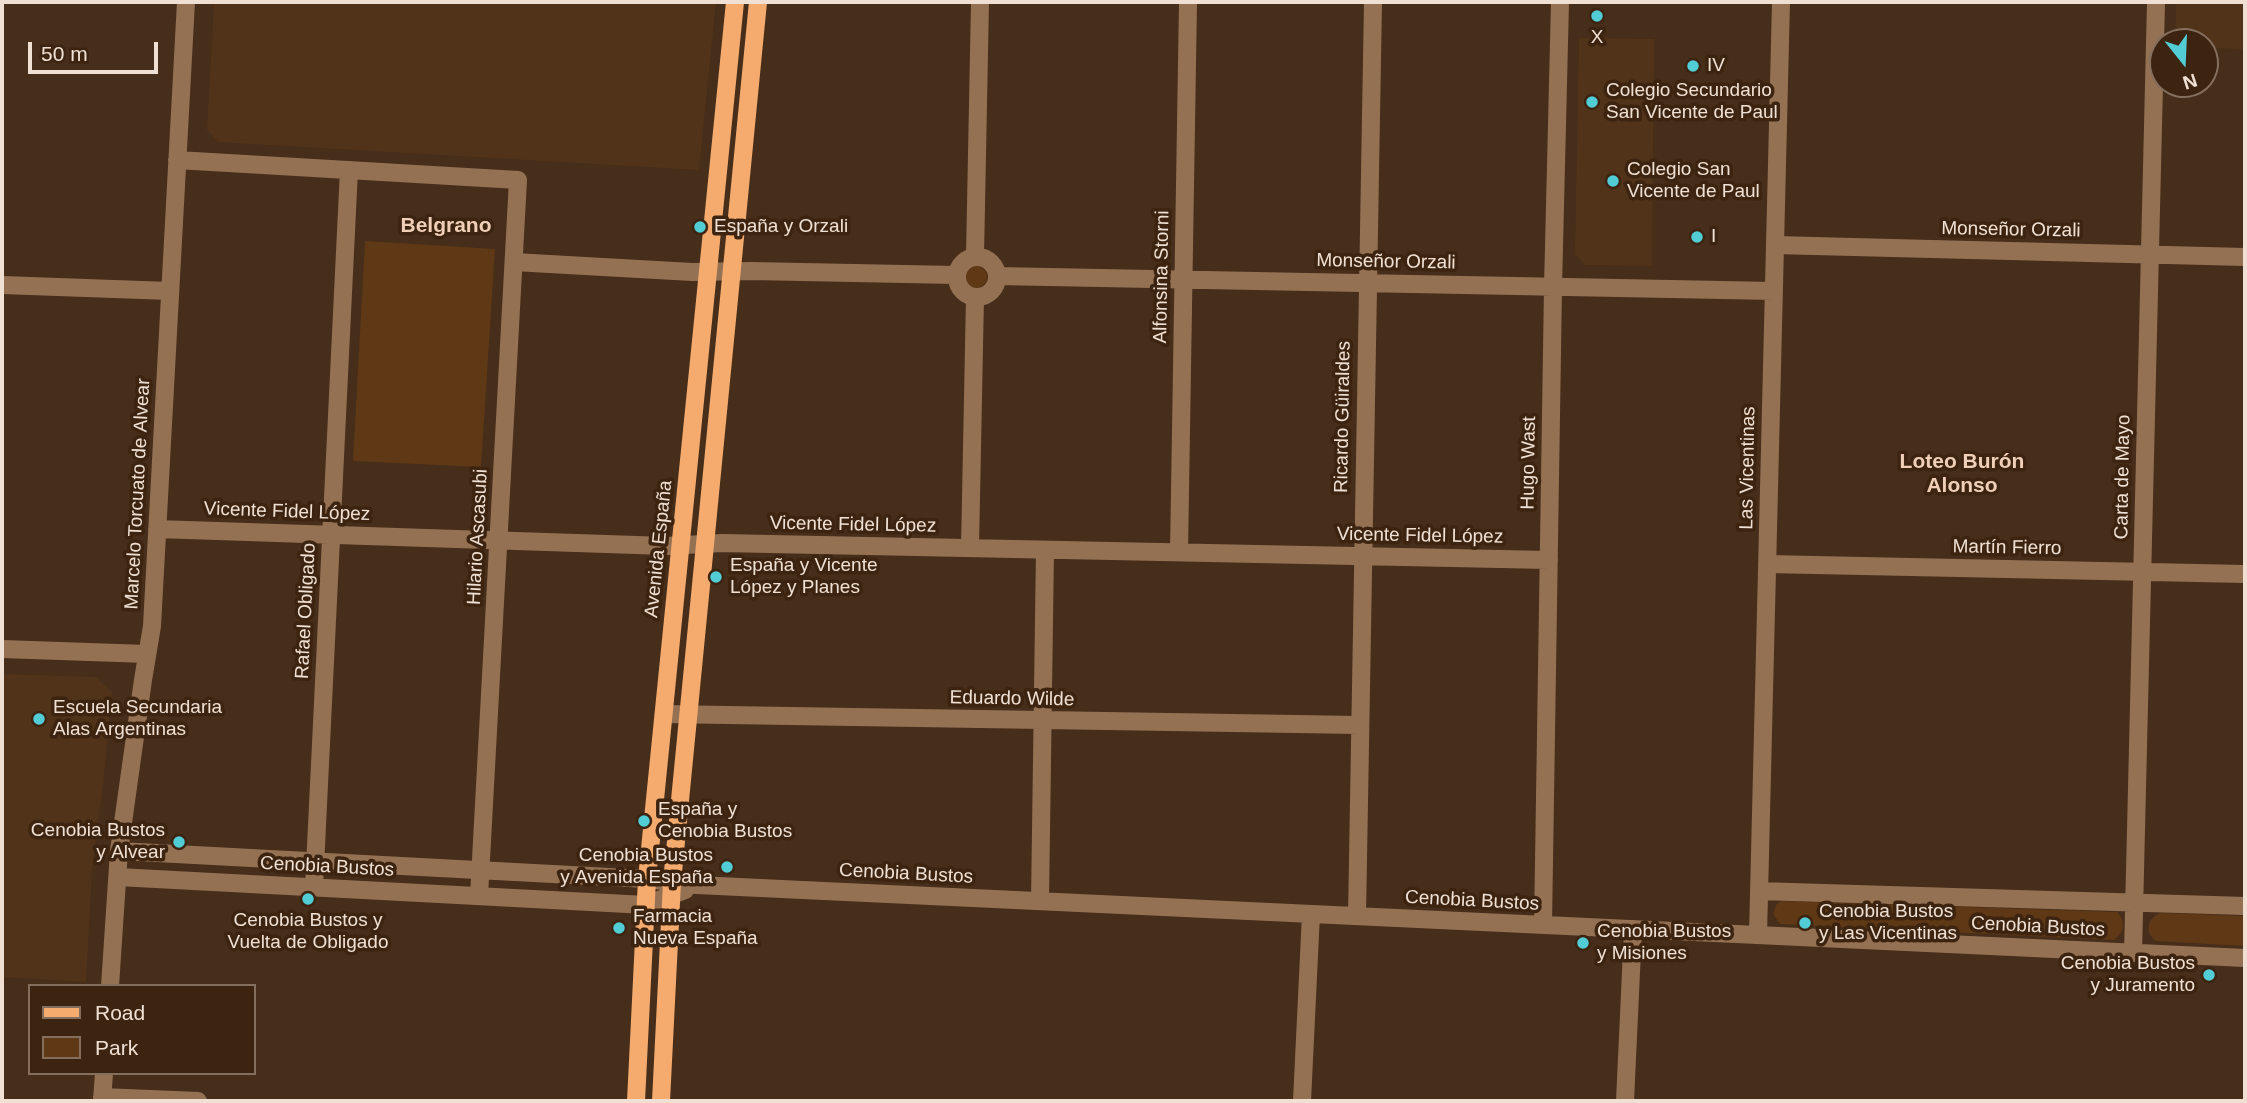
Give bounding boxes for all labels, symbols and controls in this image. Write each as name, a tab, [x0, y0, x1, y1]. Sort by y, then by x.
marker: X	[1589, 8, 1605, 24]
place label: X	[1591, 27, 1603, 49]
scale bar	[32, 28, 161, 72]
north arrow	[2149, 28, 2219, 98]
text: 50 m	[41, 42, 88, 65]
place label: IV	[1707, 55, 1725, 77]
marker: IV	[1685, 58, 1701, 74]
text: N	[2180, 69, 2200, 94]
place label: Colegio Secundario San Vicente de Paul	[1606, 80, 1778, 124]
marker: Colegio Secundario San Vicente de Paul	[1584, 94, 1600, 110]
place label: Colegio San Vicente de Paul	[1627, 159, 1760, 203]
marker: Colegio San Vicente de Paul	[1605, 173, 1621, 189]
street label: Alfonsina Storni	[1149, 210, 1175, 344]
district label: Belgrano	[400, 213, 492, 239]
place label: España y Orzali	[714, 216, 848, 238]
street label: Monseñor Orzali	[1941, 217, 2081, 243]
marker: España y Orzali	[692, 219, 708, 235]
place label: I	[1711, 226, 1716, 248]
marker: I	[1689, 229, 1705, 245]
street label: Monseñor Orzali	[1316, 249, 1456, 275]
street label: Ricardo Güiraldes	[1330, 341, 1356, 493]
street label: Marcelo Torcuato de Alvear	[121, 378, 155, 610]
street label: Las Vicentinas	[1736, 406, 1760, 530]
street label: Carta de Mayo	[2111, 415, 2135, 539]
street label: Hugo Wast	[1517, 416, 1541, 510]
district label: Loteo Burón Alonso	[1900, 449, 2024, 499]
street label: Hilario Ascasubi	[463, 468, 493, 606]
street label: Avenida España	[640, 479, 678, 619]
street label: Vicente Fidel López	[203, 498, 371, 526]
street label: Vicente Fidel López	[770, 512, 936, 538]
street label: Vicente Fidel López	[1337, 523, 1503, 549]
street label: Martín Fierro	[1952, 536, 2062, 560]
street label: Rafael Obligado	[291, 542, 321, 680]
place label: España y Vicente López y Planes	[730, 555, 878, 599]
marker: España y Vicente López y Planes	[708, 569, 724, 585]
street label: Eduardo Wilde	[949, 687, 1075, 711]
place label: Escuela Secundaria Alas Argentinas	[53, 697, 222, 741]
marker: Escuela Secundaria Alas Argentinas	[31, 711, 47, 727]
place label: España y Cenobia Bustos	[658, 799, 792, 843]
marker: España y Cenobia Bustos	[636, 813, 652, 829]
place label: Cenobia Bustos y Alvear	[31, 820, 165, 864]
marker: Cenobia Bustos y Alvear	[171, 834, 187, 850]
place label: Cenobia Bustos y Avenida España	[560, 845, 713, 889]
street label: Cenobia Bustos	[259, 852, 395, 882]
marker: Cenobia Bustos y Avenida España	[719, 859, 735, 875]
street label: Cenobia Bustos	[838, 859, 974, 889]
street label: Cenobia Bustos	[1404, 886, 1540, 916]
marker: Cenobia Bustos y Vuelta de Obligado	[300, 891, 316, 907]
place label: Cenobia Bustos y Las Vicentinas	[1819, 901, 1957, 945]
place label: Farmacia Nueva España	[633, 906, 758, 950]
place label: Cenobia Bustos y Vuelta de Obligado	[228, 910, 388, 954]
street label: Cenobia Bustos	[1970, 912, 2106, 942]
marker: Cenobia Bustos y Las Vicentinas	[1797, 915, 1813, 931]
marker: Farmacia Nueva España	[611, 920, 627, 936]
place label: Cenobia Bustos y Misiones	[1597, 921, 1731, 965]
marker: Cenobia Bustos y Misiones	[1575, 935, 1591, 951]
place label: Cenobia Bustos y Juramento	[2061, 953, 2195, 997]
marker: Cenobia Bustos y Juramento	[2201, 967, 2217, 983]
legend	[28, 984, 256, 1075]
text: Road	[95, 1001, 145, 1024]
text: Park	[95, 1036, 138, 1059]

